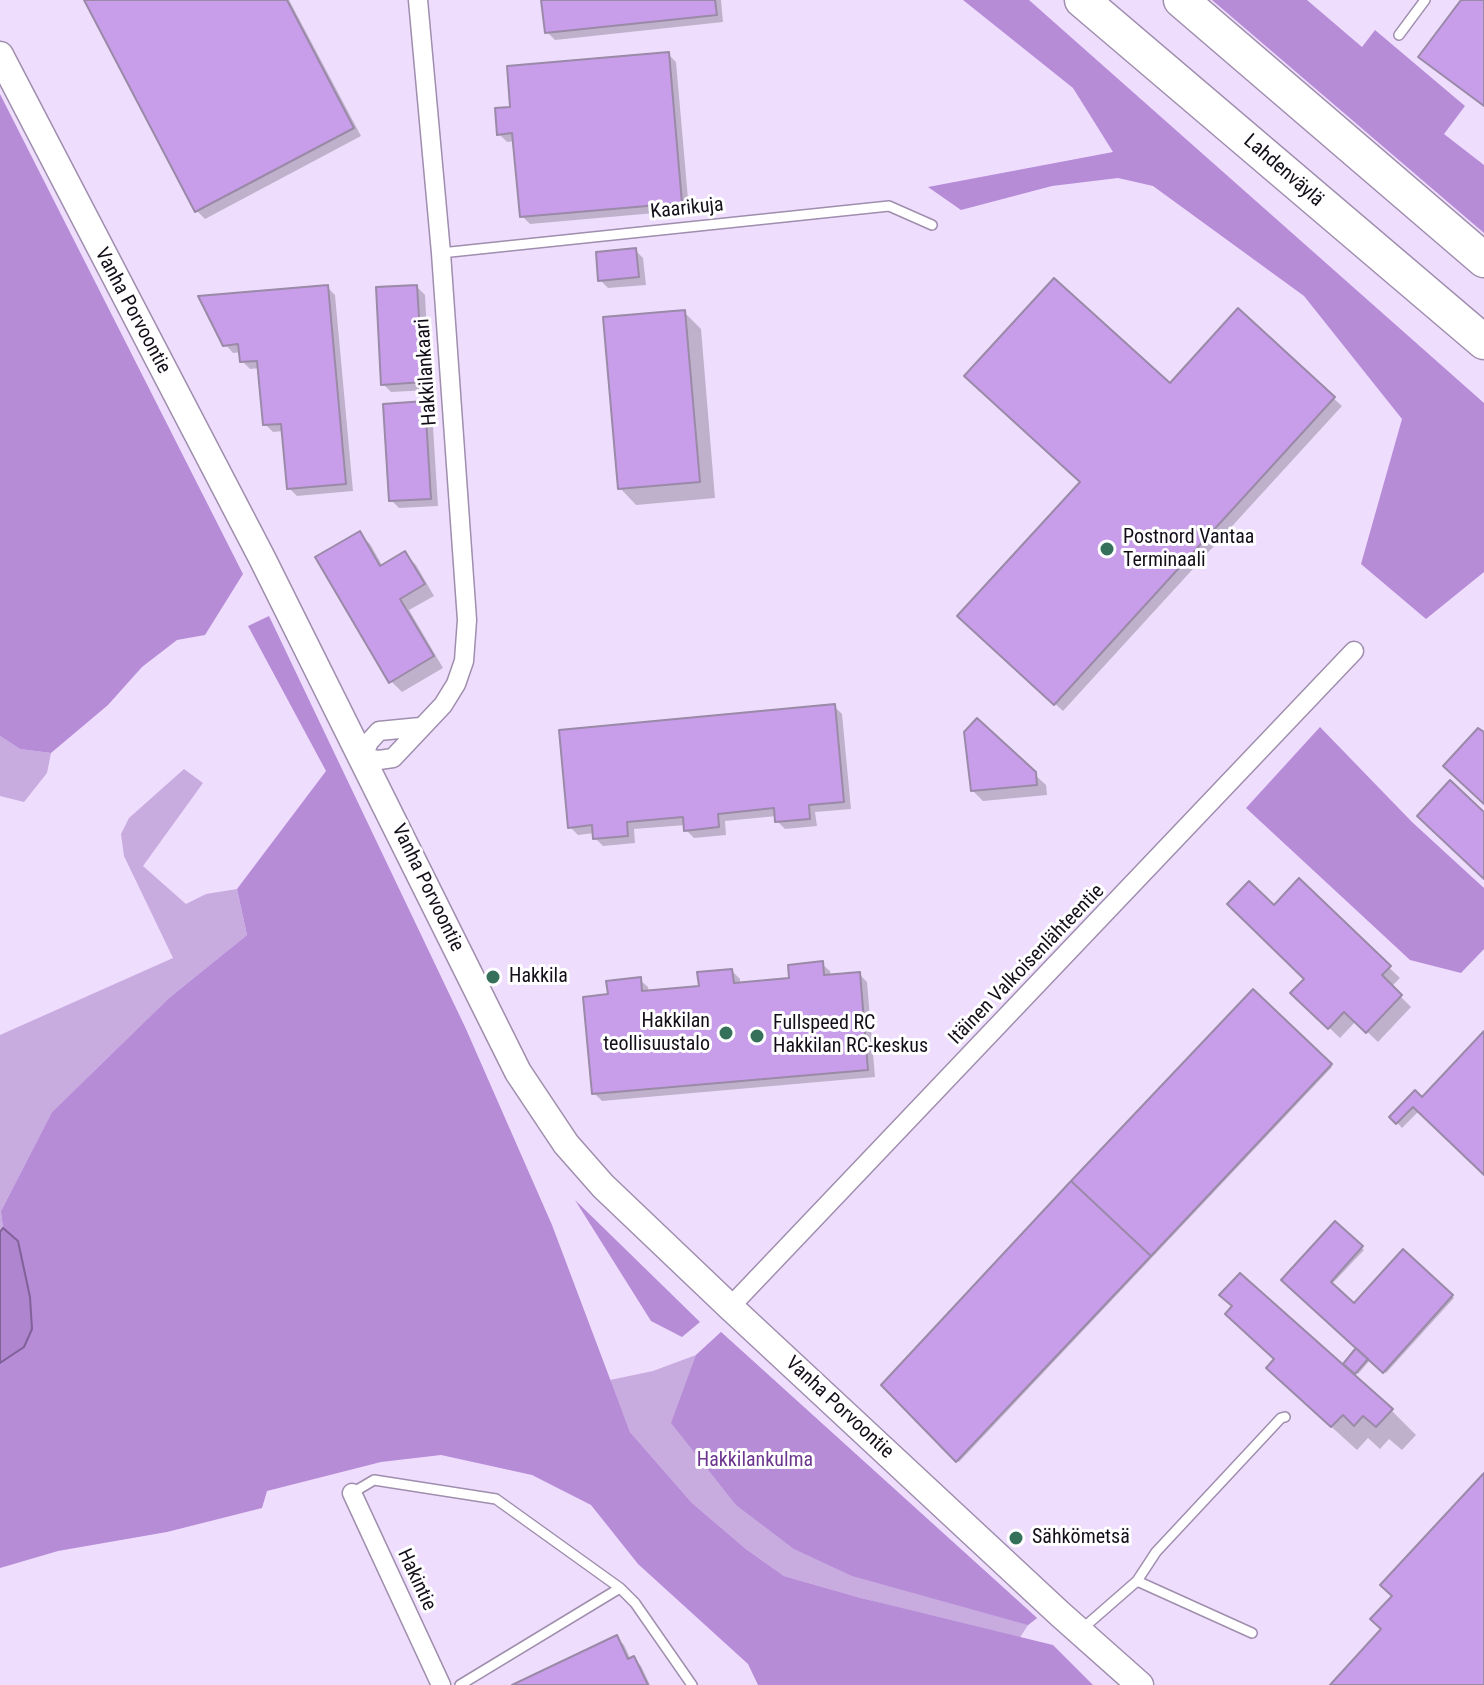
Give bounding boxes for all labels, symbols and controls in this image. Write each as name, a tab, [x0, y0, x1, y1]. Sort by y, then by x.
street label: Lahdenväylä	[1238, 130, 1328, 212]
street label: Kaarikuja	[649, 193, 725, 225]
street label: Vanha Porvoontie	[89, 244, 175, 378]
street label: Hakkilankaari	[411, 318, 443, 426]
place label: Postnord Vantaa Terminaali	[1123, 526, 1254, 573]
marker: Postnord Vantaa Terminaali	[1098, 540, 1116, 558]
street label: Vanha Porvoontie	[386, 820, 468, 956]
street label: Itäinen Valkoisenlähteentie	[944, 880, 1110, 1050]
place label: Hakkila	[509, 965, 568, 989]
marker: Hakkila	[484, 968, 502, 986]
place label: Hakkilan teollisuustalo	[603, 1010, 710, 1057]
place label: Fullspeed RC Hakkilan RC-keskus	[773, 1012, 928, 1059]
marker: Hakkilan teollisuustalo	[717, 1024, 735, 1042]
marker: Fullspeed RC Hakkilan RC-keskus	[748, 1027, 766, 1045]
street label: Vanha Porvoontie	[780, 1352, 898, 1464]
park label: Hakkilankulma	[697, 1449, 813, 1473]
place label: Sähkömetsä	[1032, 1526, 1130, 1550]
marker: Sähkömetsä	[1007, 1529, 1025, 1547]
street label: Hakintie	[391, 1545, 441, 1615]

